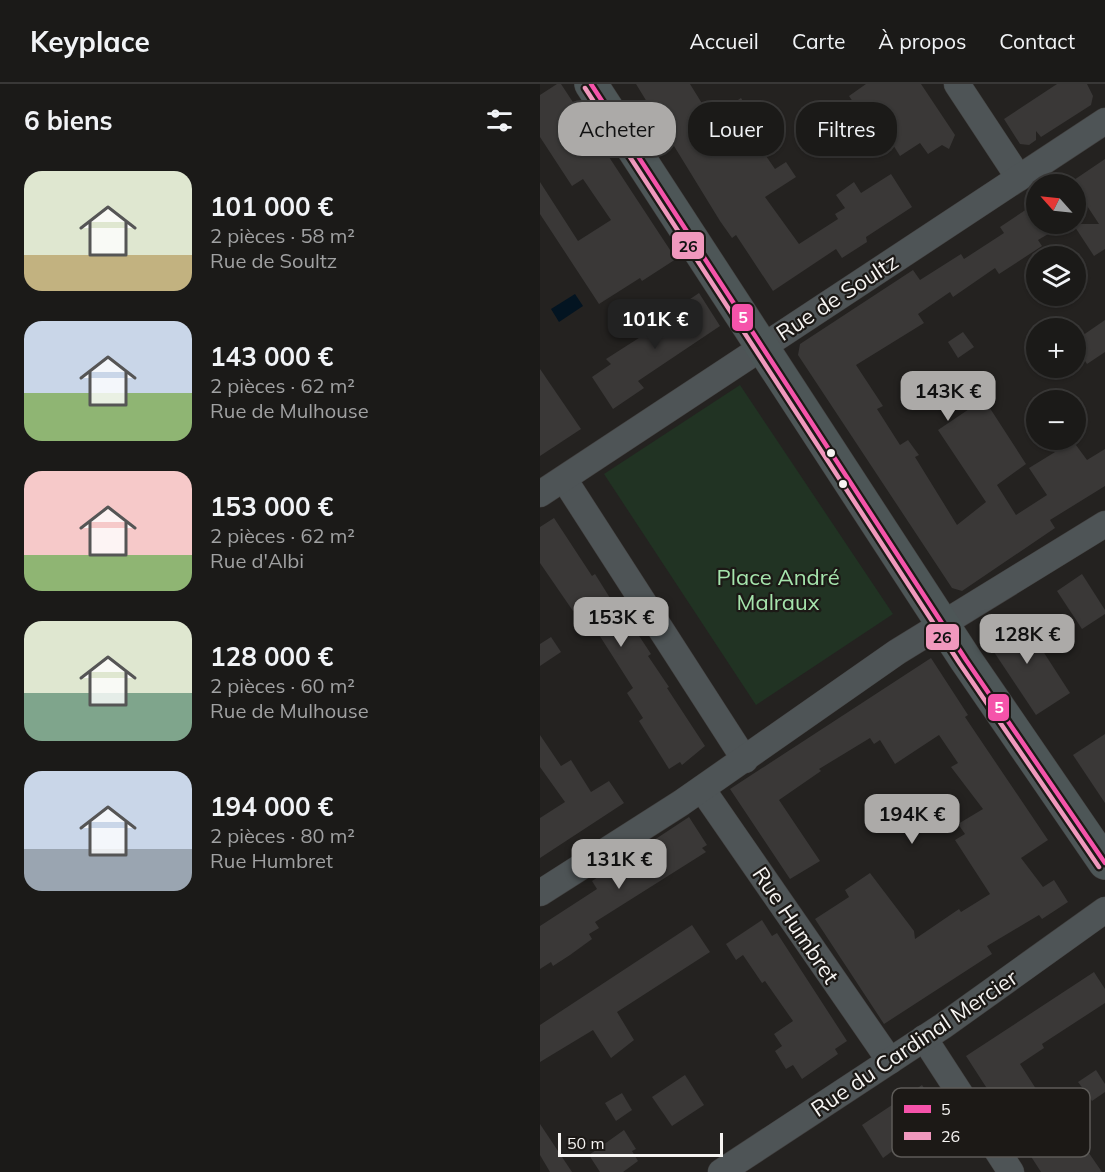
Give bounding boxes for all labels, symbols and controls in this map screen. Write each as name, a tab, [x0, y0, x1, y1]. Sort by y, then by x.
text: Keyplace	[30, 24, 150, 59]
text: Accueil	[689, 28, 759, 54]
text: Carte	[792, 28, 845, 54]
text: À propos	[878, 28, 966, 54]
text: Contact	[999, 28, 1075, 54]
chip: Acheter	[558, 102, 676, 156]
chip: Louer	[688, 102, 784, 156]
chip: Filtres	[796, 102, 897, 156]
text: 6 biens	[24, 104, 113, 137]
icon: filters	[483, 104, 516, 137]
north arrow	[1026, 174, 1086, 234]
map controls	[1026, 174, 1086, 450]
text: 101 000 €	[210, 190, 333, 223]
icon: home	[72, 195, 144, 267]
text: 2 pièces · 58 m²	[210, 223, 355, 248]
line badge: 26	[671, 231, 705, 260]
text: 26	[678, 236, 698, 256]
button: layers	[1026, 246, 1086, 306]
street label: Rue de Soultz	[771, 247, 903, 347]
text: Rue de Soultz	[210, 248, 337, 273]
pin: 101K €	[606, 299, 704, 350]
line badge: 5	[731, 303, 754, 332]
text: 101K €	[622, 306, 688, 331]
text: 5	[738, 307, 748, 327]
button: +	[1026, 318, 1086, 378]
text: 143 000 €	[210, 340, 333, 373]
icon: home	[72, 345, 144, 417]
pin: 143K €	[899, 371, 997, 422]
text: 2 pièces · 62 m²	[210, 373, 355, 398]
text: 143K €	[915, 378, 981, 403]
button: −	[1026, 390, 1086, 450]
text: Rue de Mulhouse	[210, 398, 369, 423]
unlabelled marker	[825, 447, 837, 459]
unlabelled marker	[837, 478, 849, 490]
text: 153 000 €	[210, 490, 333, 523]
icon: home	[72, 495, 144, 567]
text: 2 pièces · 62 m²	[210, 523, 355, 548]
text: Rue d'Albi	[210, 548, 304, 573]
park label: Place André Malraux	[716, 563, 840, 616]
pin: 153K €	[572, 597, 670, 648]
text: 153K €	[588, 604, 654, 629]
pin: 128K €	[978, 614, 1076, 665]
text: 128K €	[994, 621, 1060, 646]
line badge: 26	[925, 623, 960, 651]
text: 26	[932, 627, 952, 647]
text: 128 000 €	[210, 640, 333, 673]
icon: home	[72, 645, 144, 717]
text: 2 pièces · 60 m²	[210, 673, 355, 698]
line badge: 5	[987, 693, 1010, 722]
text: 5	[994, 697, 1004, 717]
text: Rue de Mulhouse	[210, 698, 369, 723]
text: 194 000 €	[210, 790, 333, 823]
pin: 194K €	[863, 794, 961, 845]
icon: home	[72, 795, 144, 867]
text: 194K €	[879, 801, 945, 826]
text: 2 pièces · 80 m²	[210, 823, 355, 848]
pin: 131K €	[570, 839, 668, 890]
text: 131K €	[586, 846, 652, 871]
text: Rue Humbret	[210, 848, 333, 873]
street label: Rue Humbret	[747, 861, 846, 989]
street label: Rue du Cardinal Mercier	[805, 963, 1023, 1123]
legend	[892, 1088, 1090, 1157]
text: 5	[941, 1099, 951, 1119]
text: 26	[941, 1126, 960, 1146]
scale bar	[558, 1130, 723, 1158]
text: 50 m	[567, 1133, 604, 1153]

